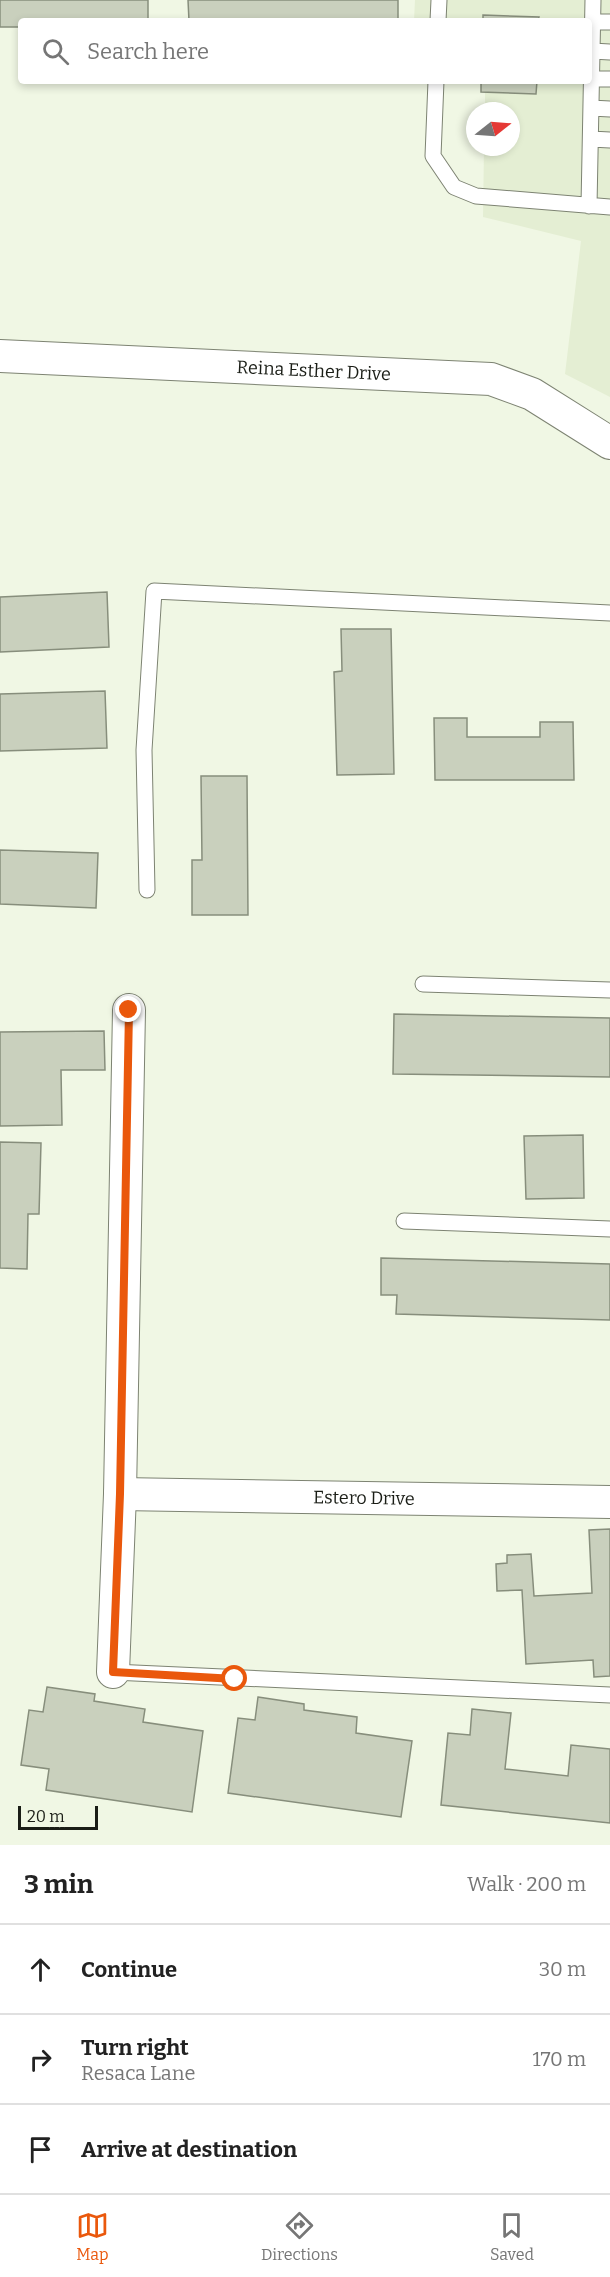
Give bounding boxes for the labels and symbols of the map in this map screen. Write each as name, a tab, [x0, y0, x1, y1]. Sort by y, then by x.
north arrow	[466, 102, 520, 156]
street label: Reina Esther Drive	[236, 356, 391, 385]
route end	[115, 996, 141, 1022]
street label: Estero Drive	[313, 1486, 415, 1510]
route start	[221, 1665, 247, 1691]
scale bar	[18, 1803, 98, 1830]

